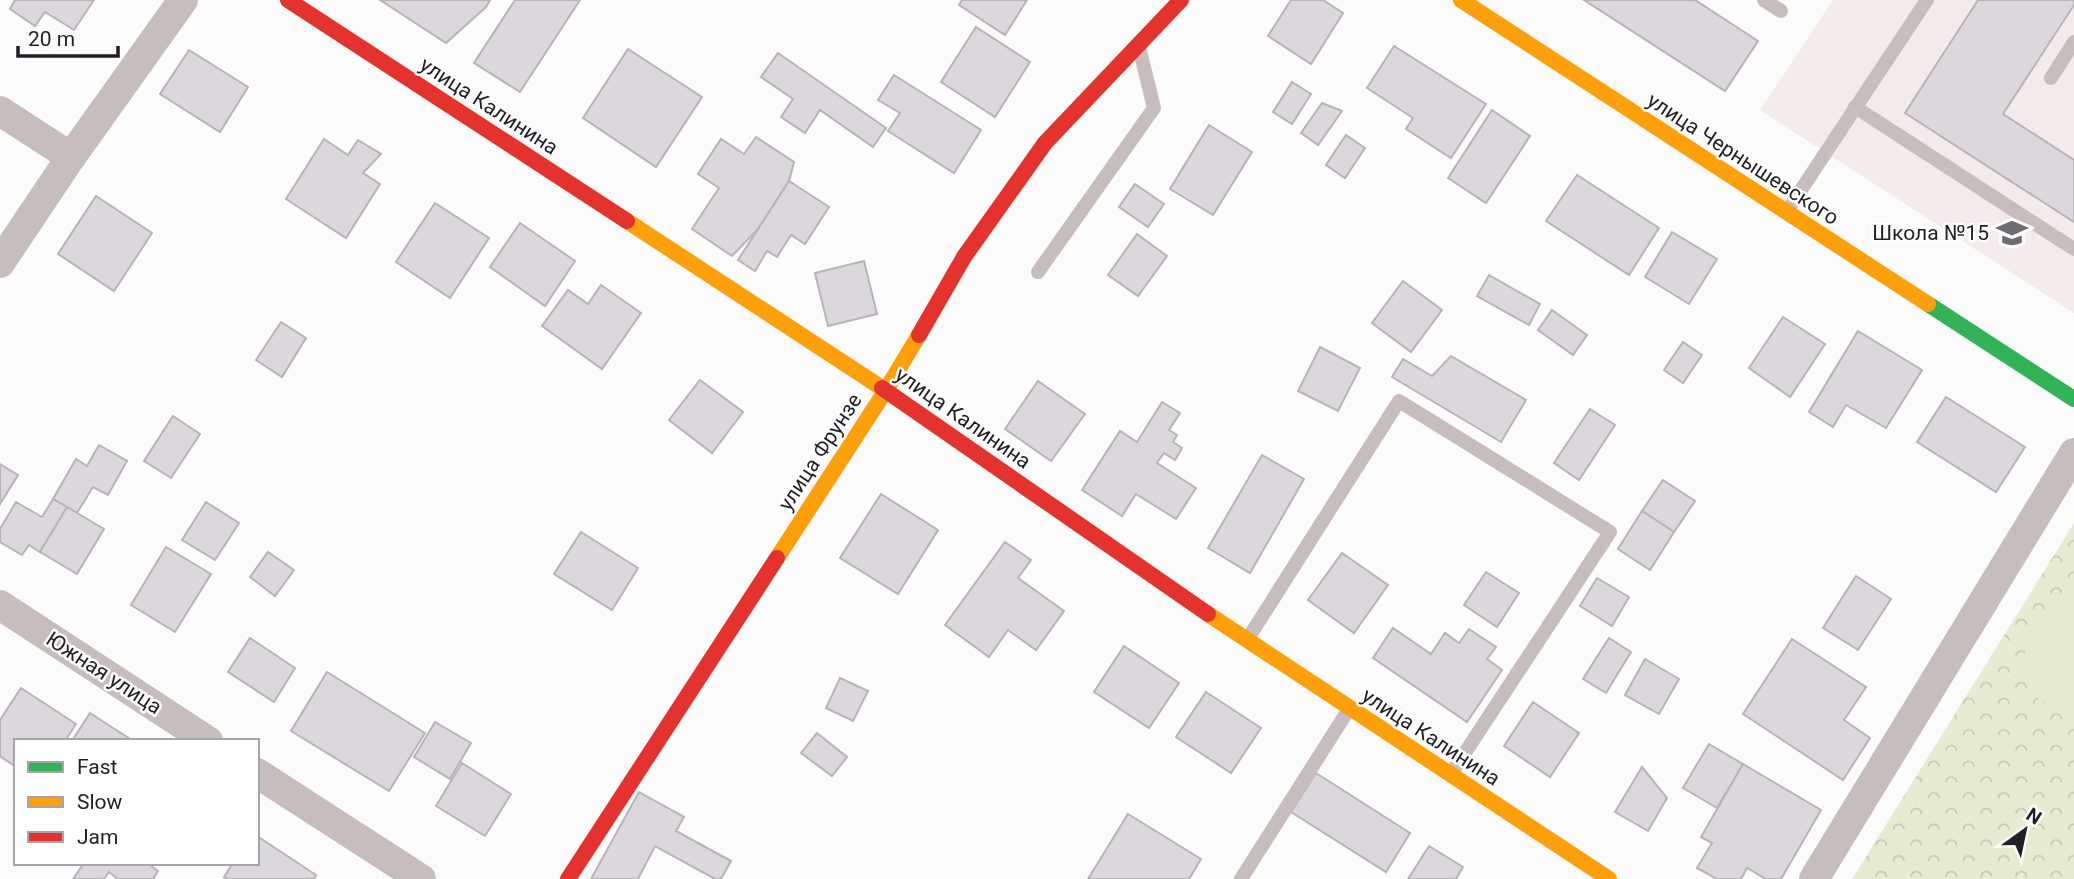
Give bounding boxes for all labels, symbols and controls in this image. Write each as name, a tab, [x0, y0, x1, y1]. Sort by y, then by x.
scale bar	[18, 14, 117, 58]
text: 20 m	[28, 27, 75, 51]
street label: улица Калинина	[415, 52, 563, 160]
street label: улица Чернышевского	[1643, 88, 1843, 230]
school or university icon: Школа №15	[1995, 216, 2029, 250]
place label: Школа №15	[1872, 221, 1989, 245]
street label: улица Калинина	[891, 362, 1035, 474]
street label: улица Фрунзе	[773, 389, 867, 515]
street label: Южная улица	[42, 627, 166, 719]
street label: улица Калинина	[1357, 683, 1505, 791]
legend	[14, 739, 259, 865]
text: Fast	[77, 755, 118, 779]
text: Slow	[77, 790, 123, 814]
north arrow	[1990, 795, 2060, 865]
text: N	[2022, 803, 2046, 829]
text: Jam	[77, 825, 118, 849]

